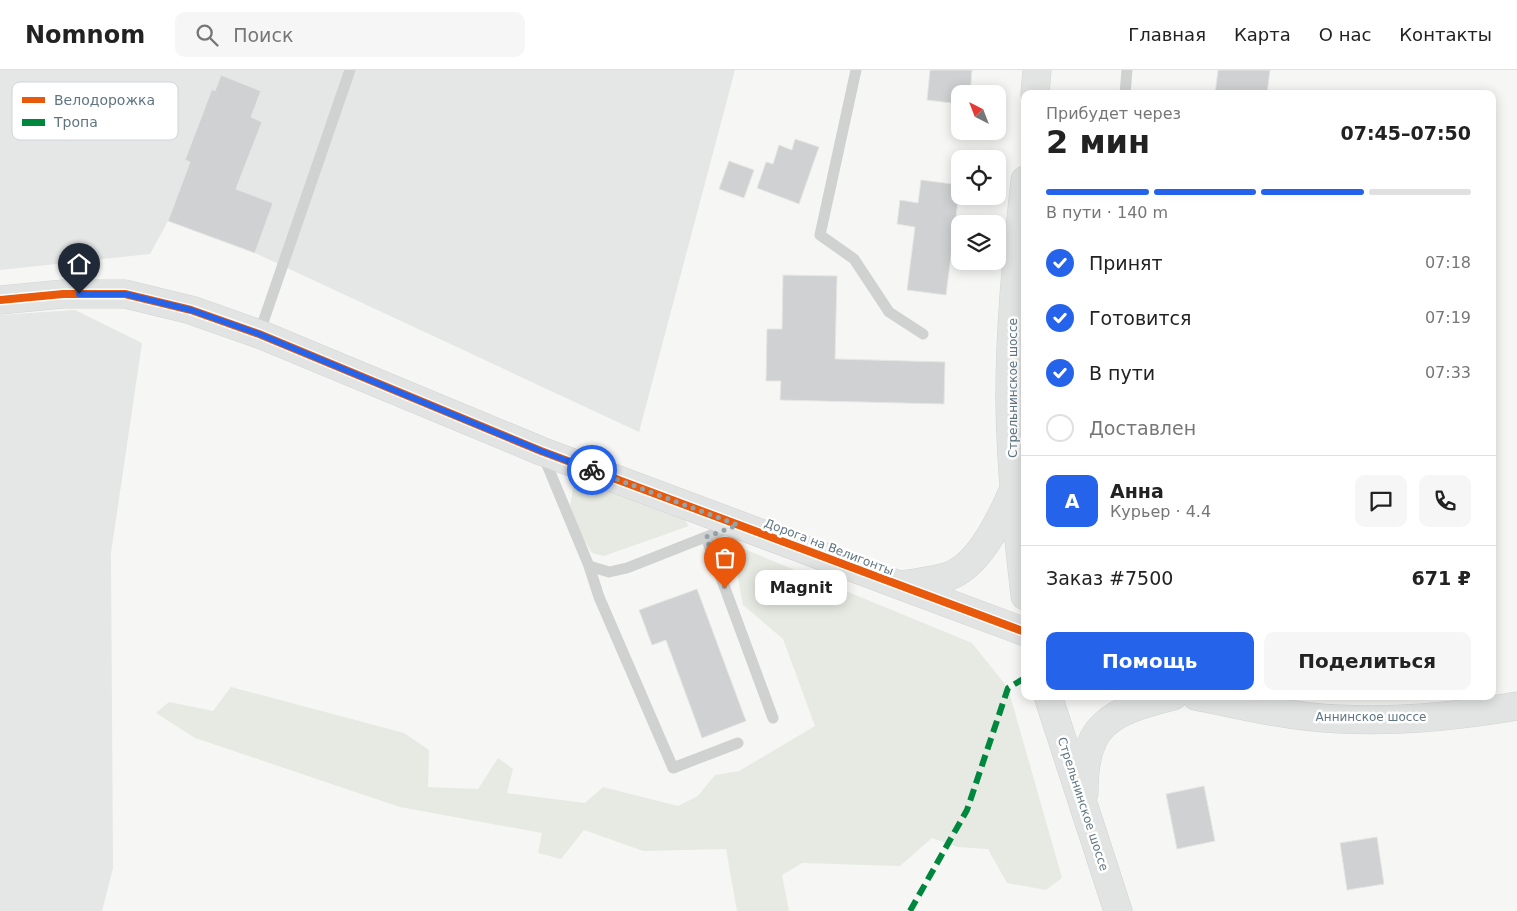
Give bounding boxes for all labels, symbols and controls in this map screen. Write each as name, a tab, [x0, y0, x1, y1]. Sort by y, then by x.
search box	[175, 12, 525, 57]
text: Nomnom	[25, 21, 145, 49]
icon: search	[193, 21, 221, 49]
text: Поиск	[233, 24, 293, 46]
text: Главная	[1128, 24, 1206, 45]
text: Карта	[1234, 24, 1291, 45]
text: О нас	[1319, 24, 1371, 45]
text: Контакты	[1399, 24, 1492, 45]
legend	[12, 82, 178, 140]
north arrow	[951, 85, 1006, 140]
map controls	[951, 85, 1006, 270]
text: Велодорожка	[54, 92, 155, 108]
text: Прибудет через	[1046, 104, 1181, 123]
text: Тропа	[53, 114, 98, 130]
text: 07:45–07:50	[1341, 122, 1471, 144]
text: 2 мин	[1046, 123, 1150, 161]
button: locate	[951, 150, 1006, 205]
text: В пути · 140 m	[1046, 203, 1168, 222]
button: layers	[951, 215, 1006, 270]
pin	[58, 243, 100, 294]
icon: check	[1046, 249, 1074, 277]
icon: home	[65, 250, 93, 278]
text: Принят	[1089, 252, 1163, 274]
text: 07:18	[1425, 253, 1471, 272]
icon: check	[1046, 304, 1074, 332]
text: Готовится	[1089, 307, 1191, 329]
text: 07:19	[1425, 308, 1471, 327]
street label: Стрельнинское шоссе	[1006, 318, 1020, 458]
icon: check	[1046, 359, 1074, 387]
text: В пути	[1089, 362, 1155, 384]
text: 07:33	[1425, 363, 1471, 382]
text: Доставлен	[1089, 417, 1196, 439]
courier	[567, 445, 617, 495]
icon: bike	[578, 456, 606, 484]
button: chat	[1355, 475, 1407, 527]
button: phone	[1419, 475, 1471, 527]
text: Анна	[1110, 480, 1164, 502]
text: А	[1065, 490, 1079, 512]
text: Курьер · 4.4	[1110, 502, 1211, 521]
street label: Дорога на Велигонты	[762, 516, 896, 578]
pin	[704, 537, 746, 588]
icon: bag	[711, 544, 739, 572]
text: Заказ #7500	[1046, 567, 1173, 589]
text: 671 ₽	[1412, 567, 1471, 589]
callout: Magnit	[755, 570, 848, 606]
text: Magnit	[770, 578, 832, 597]
button: Помощь	[1046, 632, 1254, 690]
button: Поделиться	[1264, 632, 1471, 690]
street label: Аннинское шоссе	[1316, 710, 1426, 724]
street label: Стрельнинское шоссе	[1055, 735, 1111, 873]

